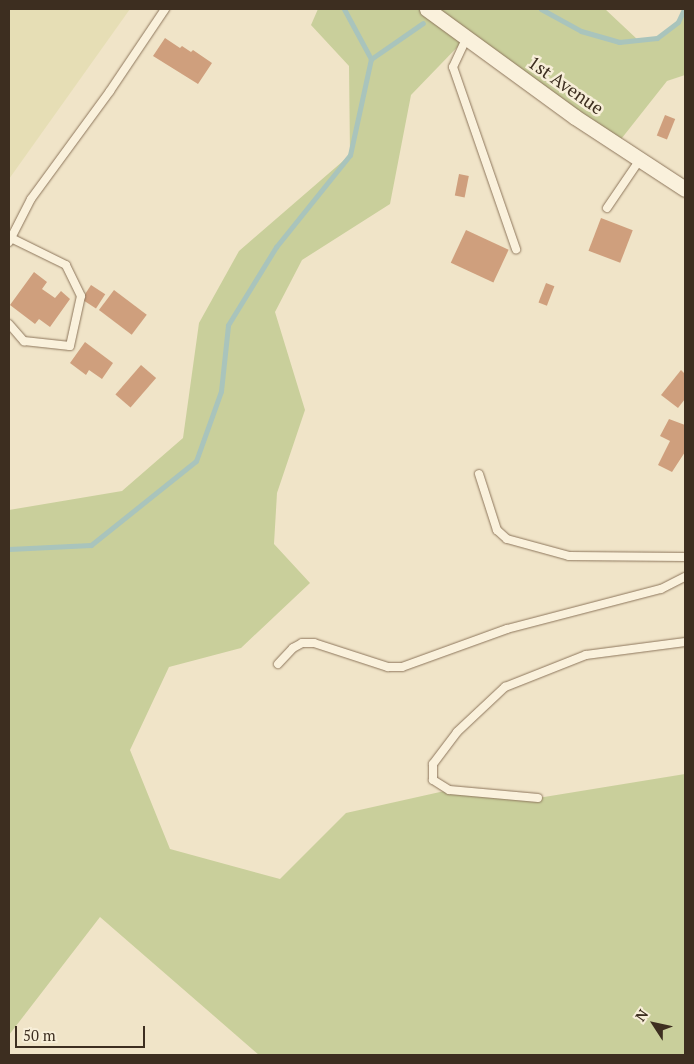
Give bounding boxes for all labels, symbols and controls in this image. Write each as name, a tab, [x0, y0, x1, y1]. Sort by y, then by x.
street label: 1st Avenue	[524, 51, 608, 119]
north arrow	[629, 999, 679, 1049]
text: N	[630, 1005, 652, 1025]
scale bar	[18, 1016, 148, 1048]
text: 50 m	[23, 1025, 56, 1045]

